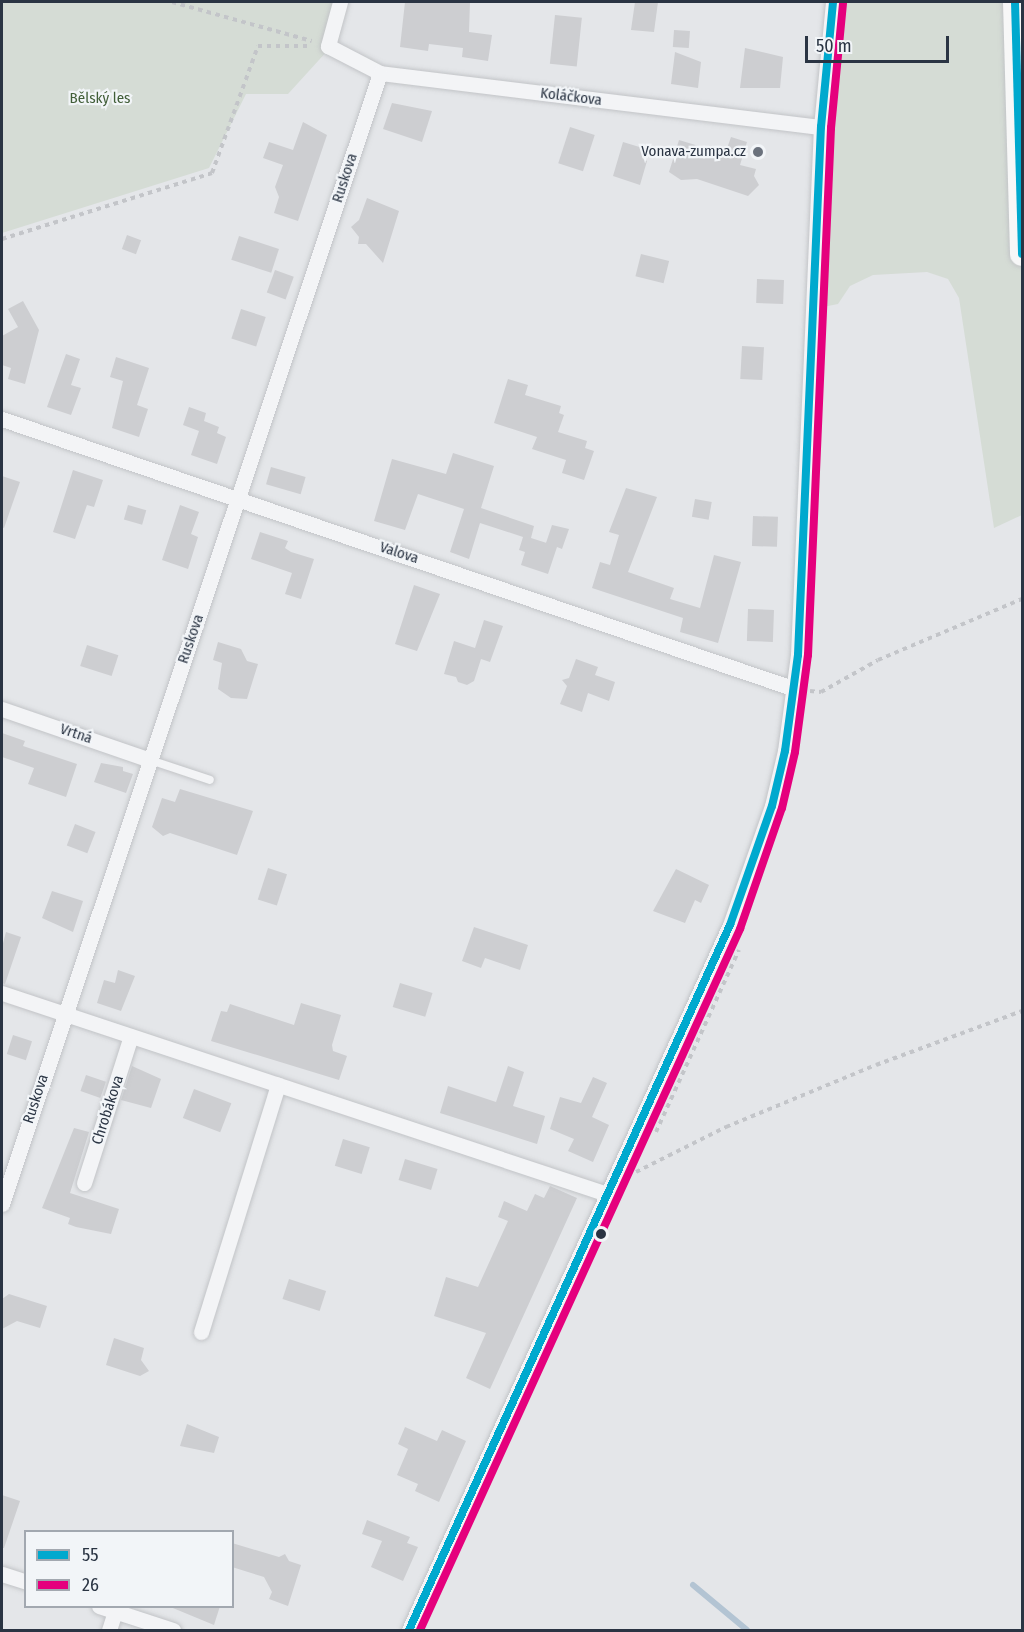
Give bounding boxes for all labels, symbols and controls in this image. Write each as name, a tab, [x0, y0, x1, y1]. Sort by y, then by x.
scale bar	[808, 24, 952, 62]
text: 50 m	[816, 35, 852, 57]
street label: Koláčkova	[539, 84, 603, 110]
park label: Bělský les	[70, 90, 130, 108]
place label: Vonava-zumpa.cz	[641, 143, 746, 161]
marker: Vonava-zumpa.cz	[751, 145, 765, 159]
street label: Ruskova	[329, 151, 361, 205]
street label: Valova	[377, 538, 421, 568]
street label: Ruskova	[174, 612, 208, 666]
street label: Vrtná	[58, 720, 94, 748]
street label: Ruskova	[20, 1072, 52, 1126]
street label: Chrobákova	[88, 1073, 128, 1147]
unlabelled marker	[595, 1228, 607, 1240]
legend	[24, 1530, 234, 1608]
text: 55	[82, 1544, 98, 1566]
text: 26	[82, 1574, 99, 1596]

